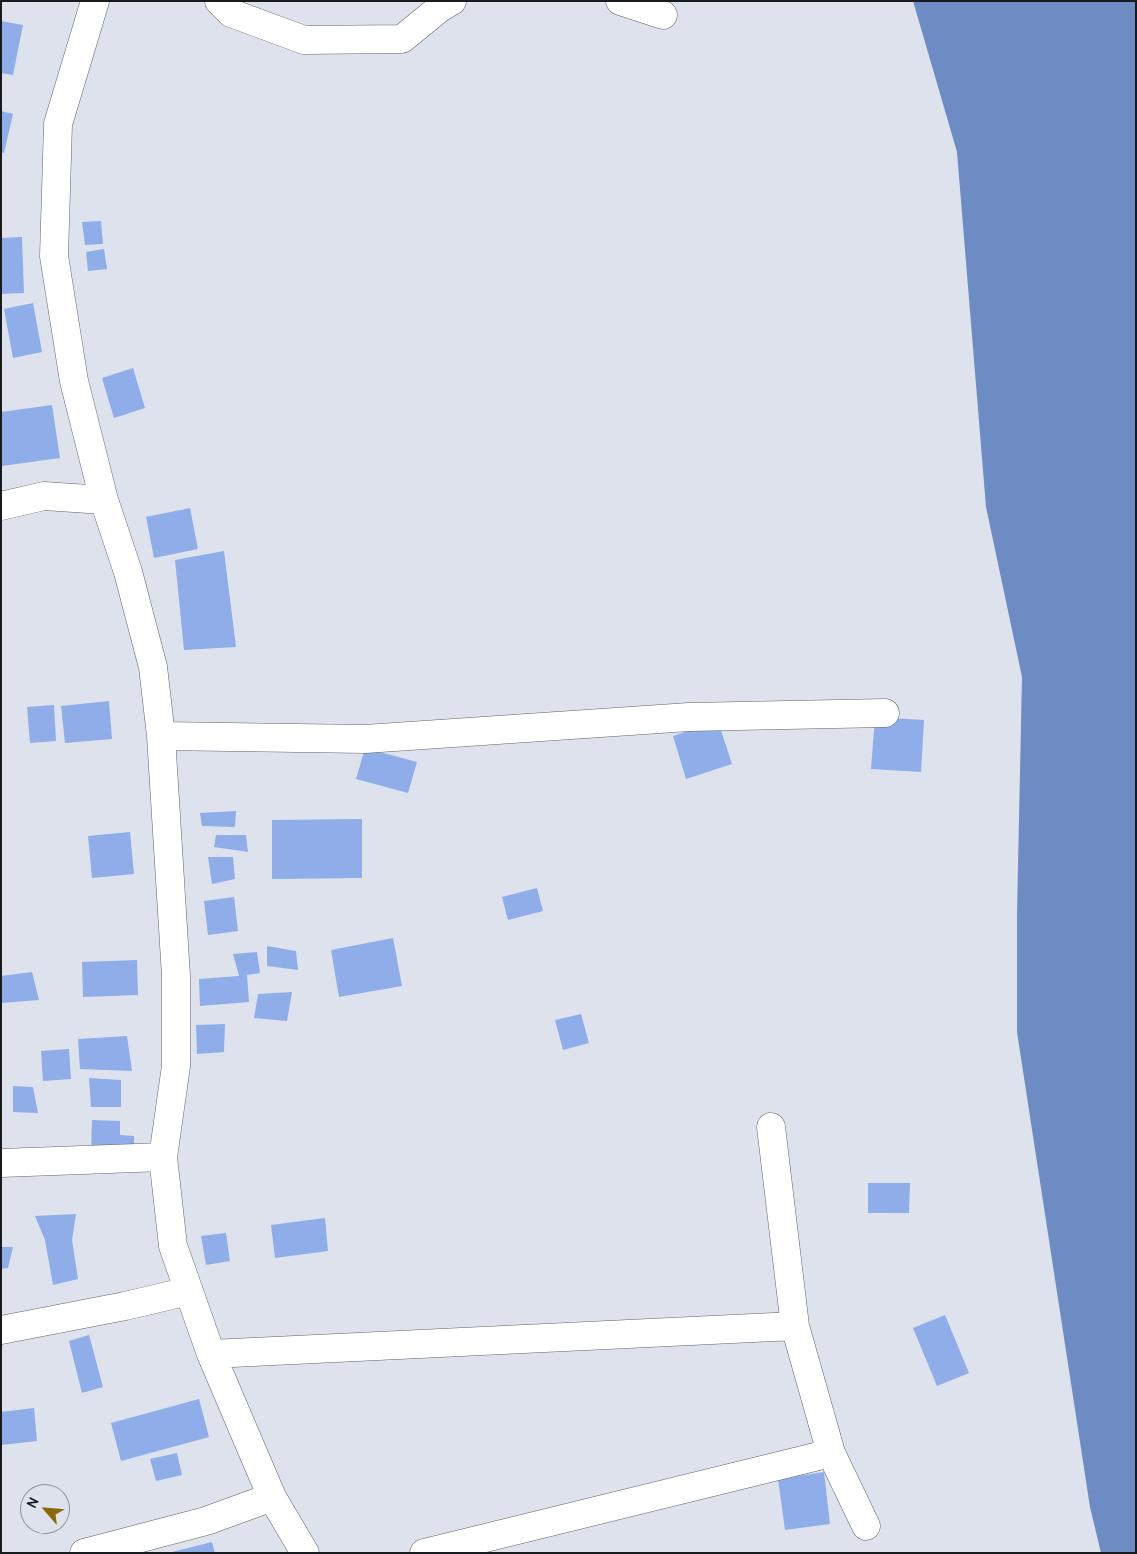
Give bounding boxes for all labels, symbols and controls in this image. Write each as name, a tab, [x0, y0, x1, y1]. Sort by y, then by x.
north arrow	[20, 1484, 70, 1534]
text: N	[22, 1494, 43, 1511]

